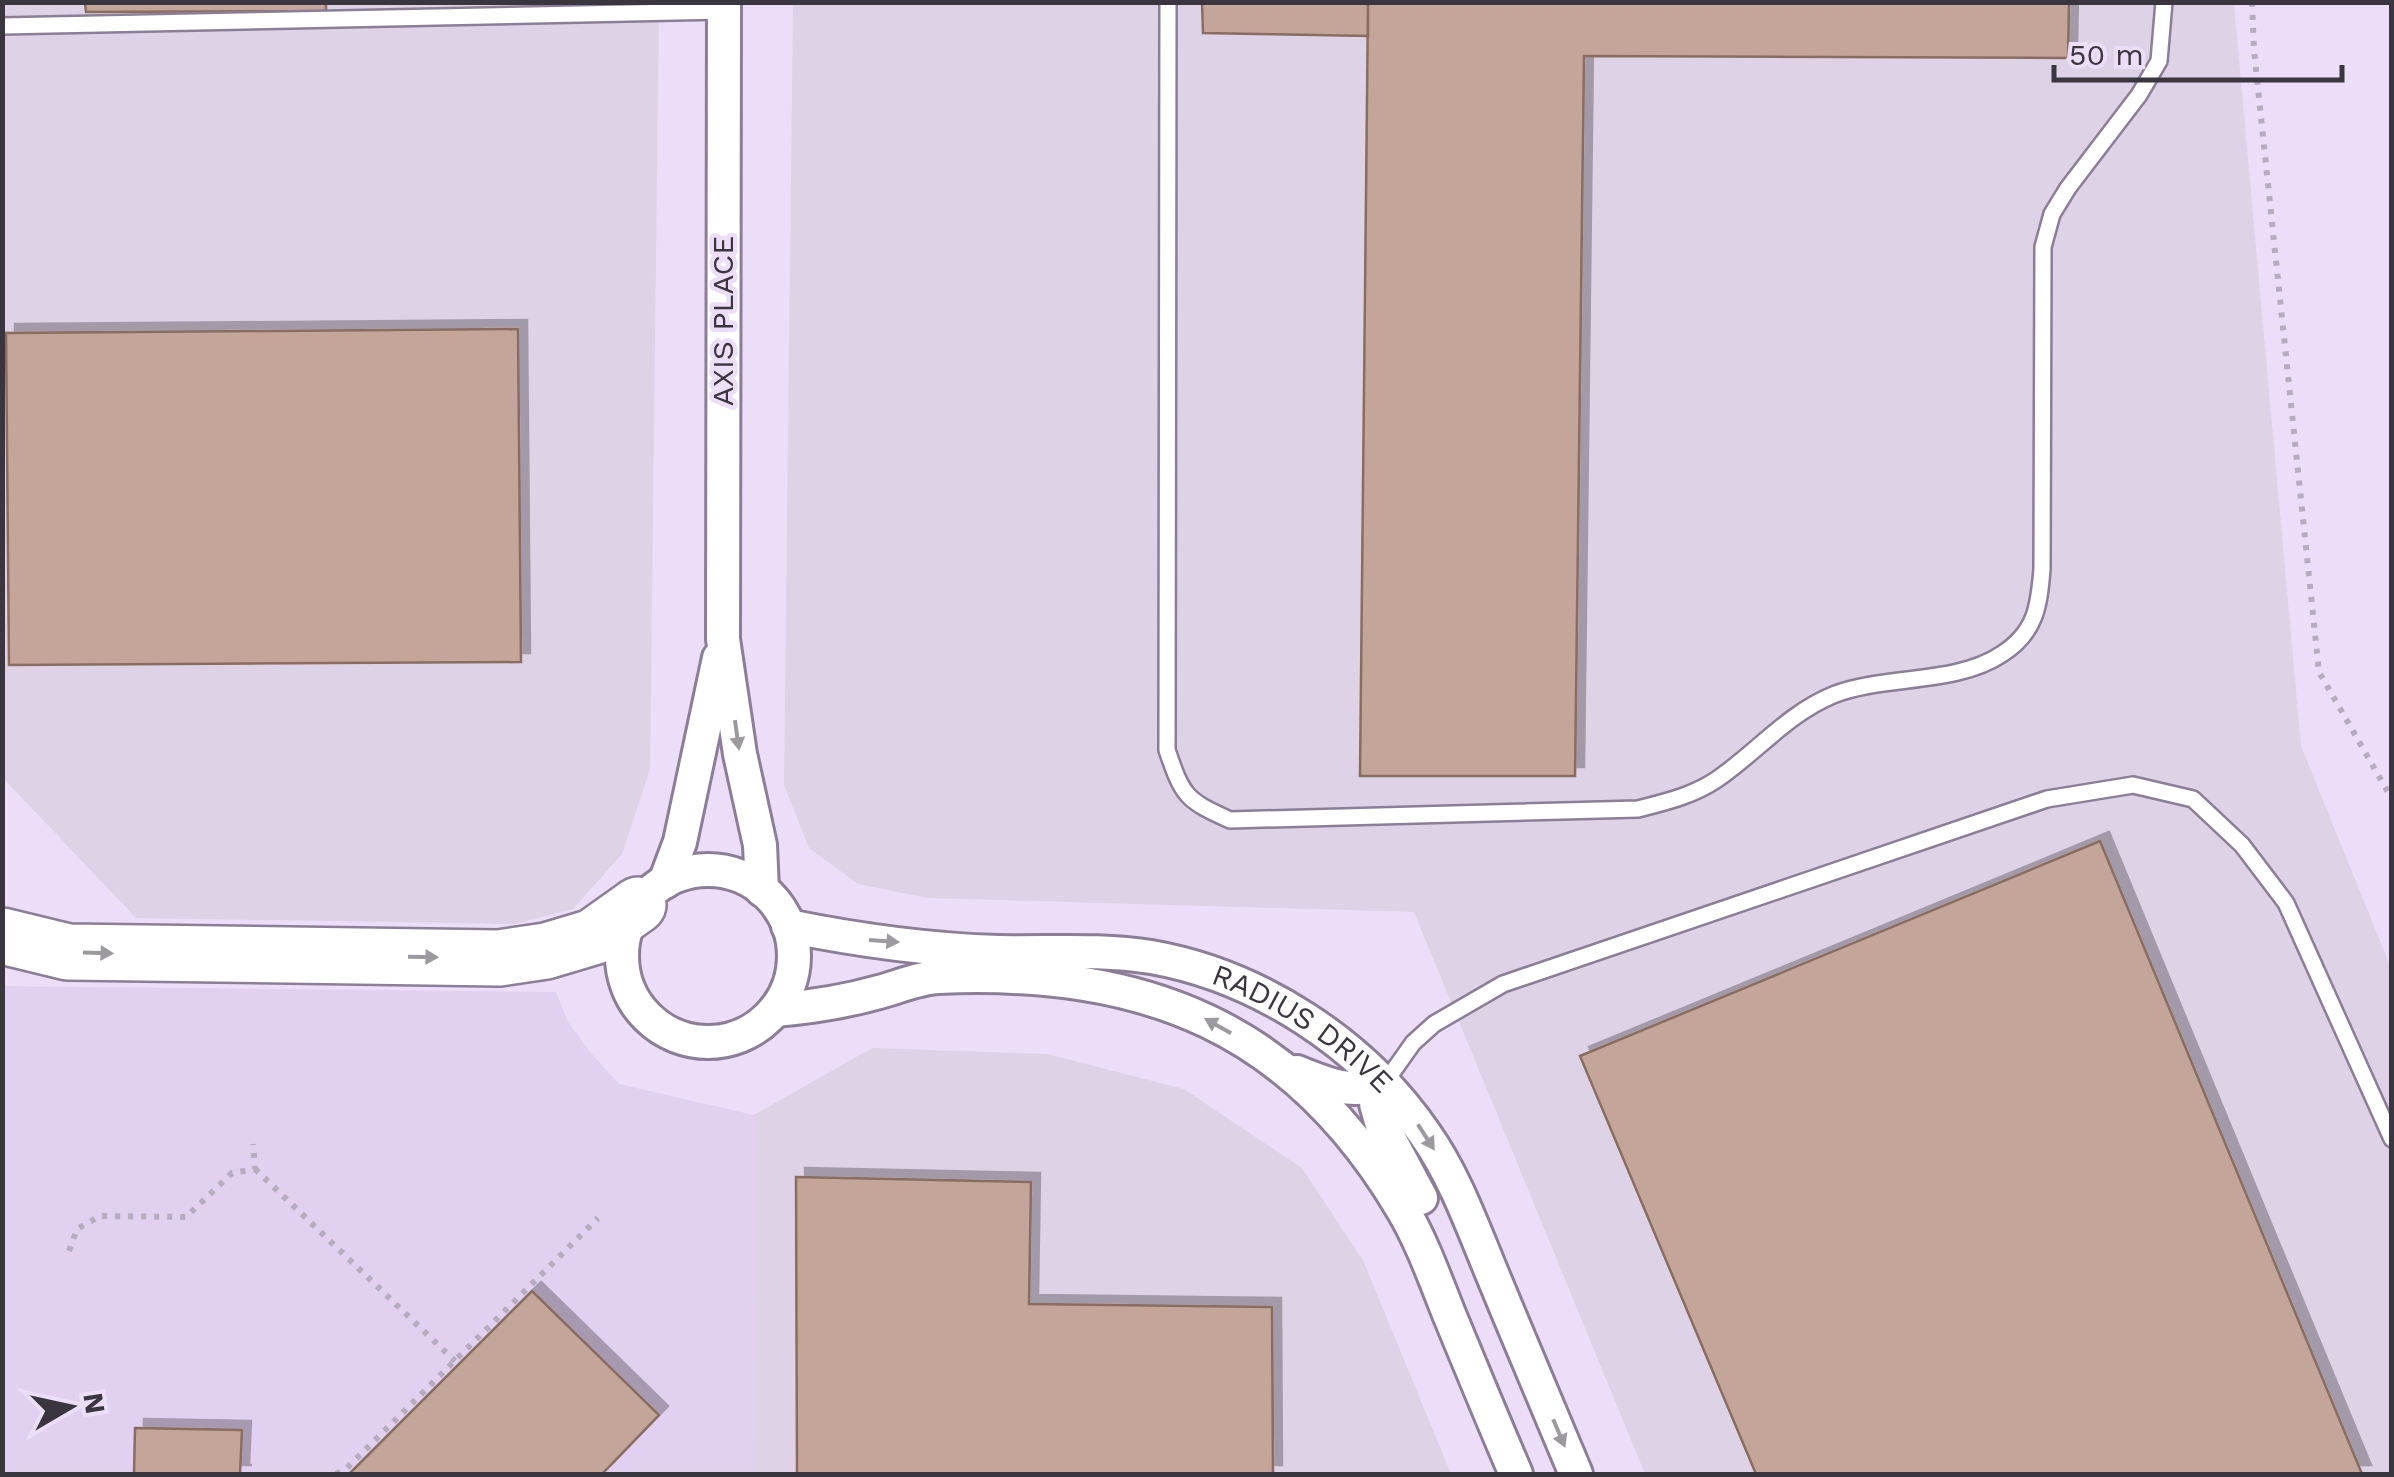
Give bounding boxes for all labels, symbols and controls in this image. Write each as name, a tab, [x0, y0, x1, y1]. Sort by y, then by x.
scale bar	[2054, 20, 2342, 82]
text: 50 m	[2069, 37, 2144, 72]
street label: AXIS PLACE	[705, 236, 740, 406]
one-way arrow	[729, 720, 745, 752]
one-way arrow	[869, 933, 901, 949]
one-way arrow	[82, 945, 114, 961]
one-way arrow	[407, 949, 439, 965]
street label: RADIUS DRIVE	[1208, 957, 1401, 1100]
one-way arrow	[1203, 1017, 1232, 1034]
one-way arrow	[1416, 1124, 1434, 1151]
north arrow	[20, 1357, 120, 1457]
text: N	[76, 1390, 112, 1416]
one-way arrow	[1551, 1418, 1567, 1448]

